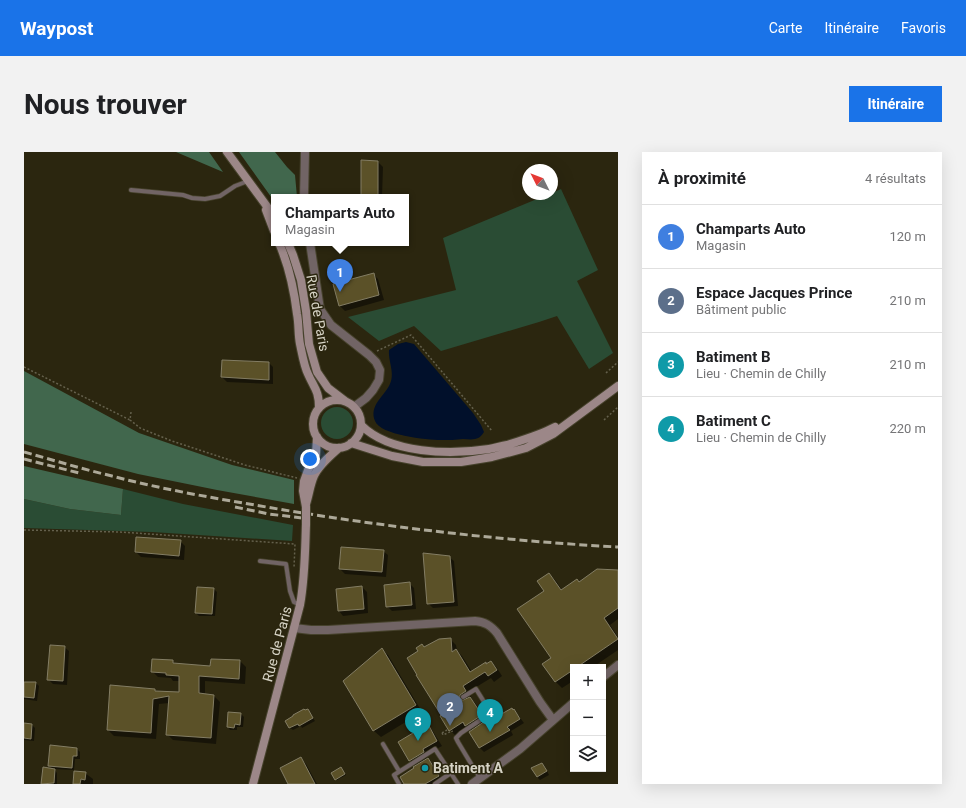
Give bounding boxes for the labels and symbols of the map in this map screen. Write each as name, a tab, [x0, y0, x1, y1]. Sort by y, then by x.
north arrow	[522, 164, 558, 200]
pin: 1	[327, 259, 353, 292]
street label: Rue de Paris	[303, 273, 333, 353]
your location	[300, 449, 320, 469]
street label: Rue de Paris	[259, 604, 295, 684]
pin: 2	[437, 693, 463, 726]
pin: 4	[477, 699, 503, 732]
pin: 3	[405, 708, 431, 741]
place label: Batiment A	[433, 760, 504, 776]
marker: Batiment A	[420, 763, 430, 773]

